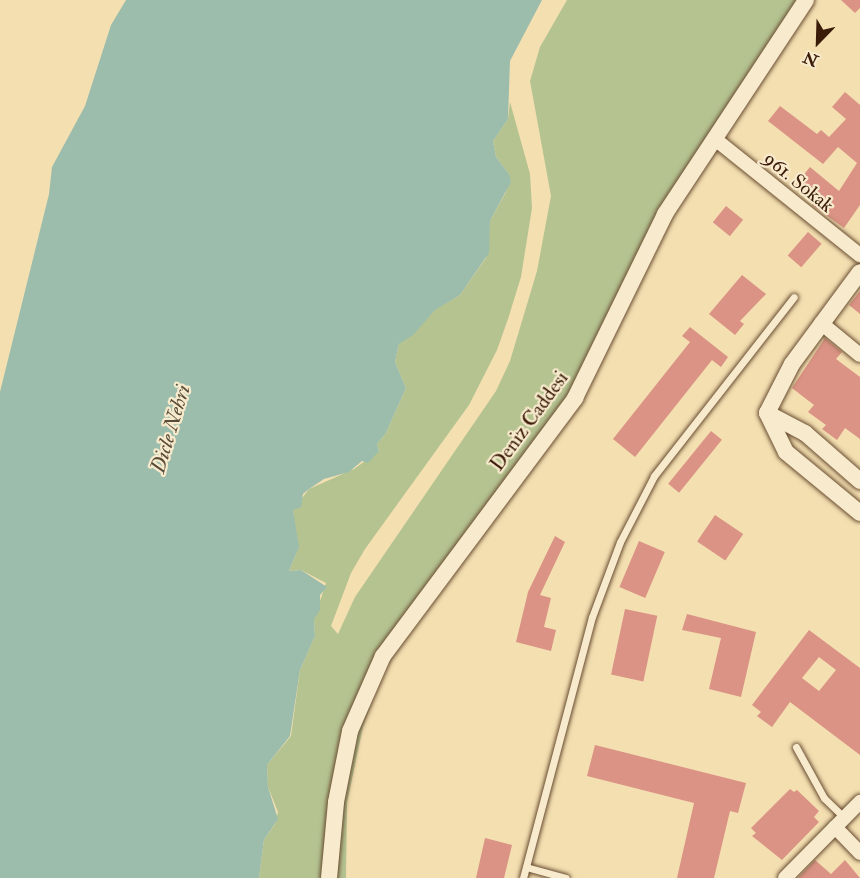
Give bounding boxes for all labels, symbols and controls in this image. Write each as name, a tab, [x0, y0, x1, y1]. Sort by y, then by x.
north arrow	[788, 12, 848, 72]
text: N	[800, 47, 821, 71]
street label: 961. Sokak	[759, 146, 839, 218]
street label: Deniz Caddesi	[485, 367, 573, 475]
water label: Dicle Nehri	[146, 382, 196, 476]

